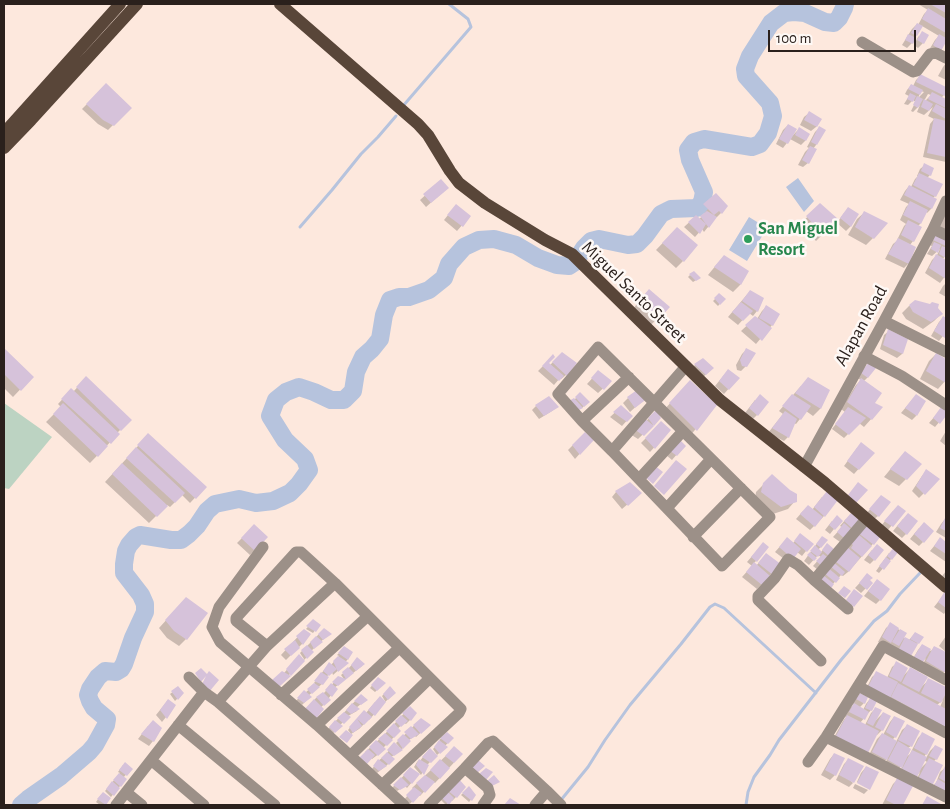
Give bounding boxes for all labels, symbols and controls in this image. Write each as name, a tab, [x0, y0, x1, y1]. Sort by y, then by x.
scale bar	[770, 20, 918, 52]
text: 100 m	[776, 31, 811, 46]
place label: San Miguel Resort	[758, 218, 838, 260]
marker: San Miguel Resort	[742, 233, 754, 245]
street label: Miguel Santo Street	[577, 236, 691, 348]
street label: Alapan Road	[830, 282, 892, 370]

